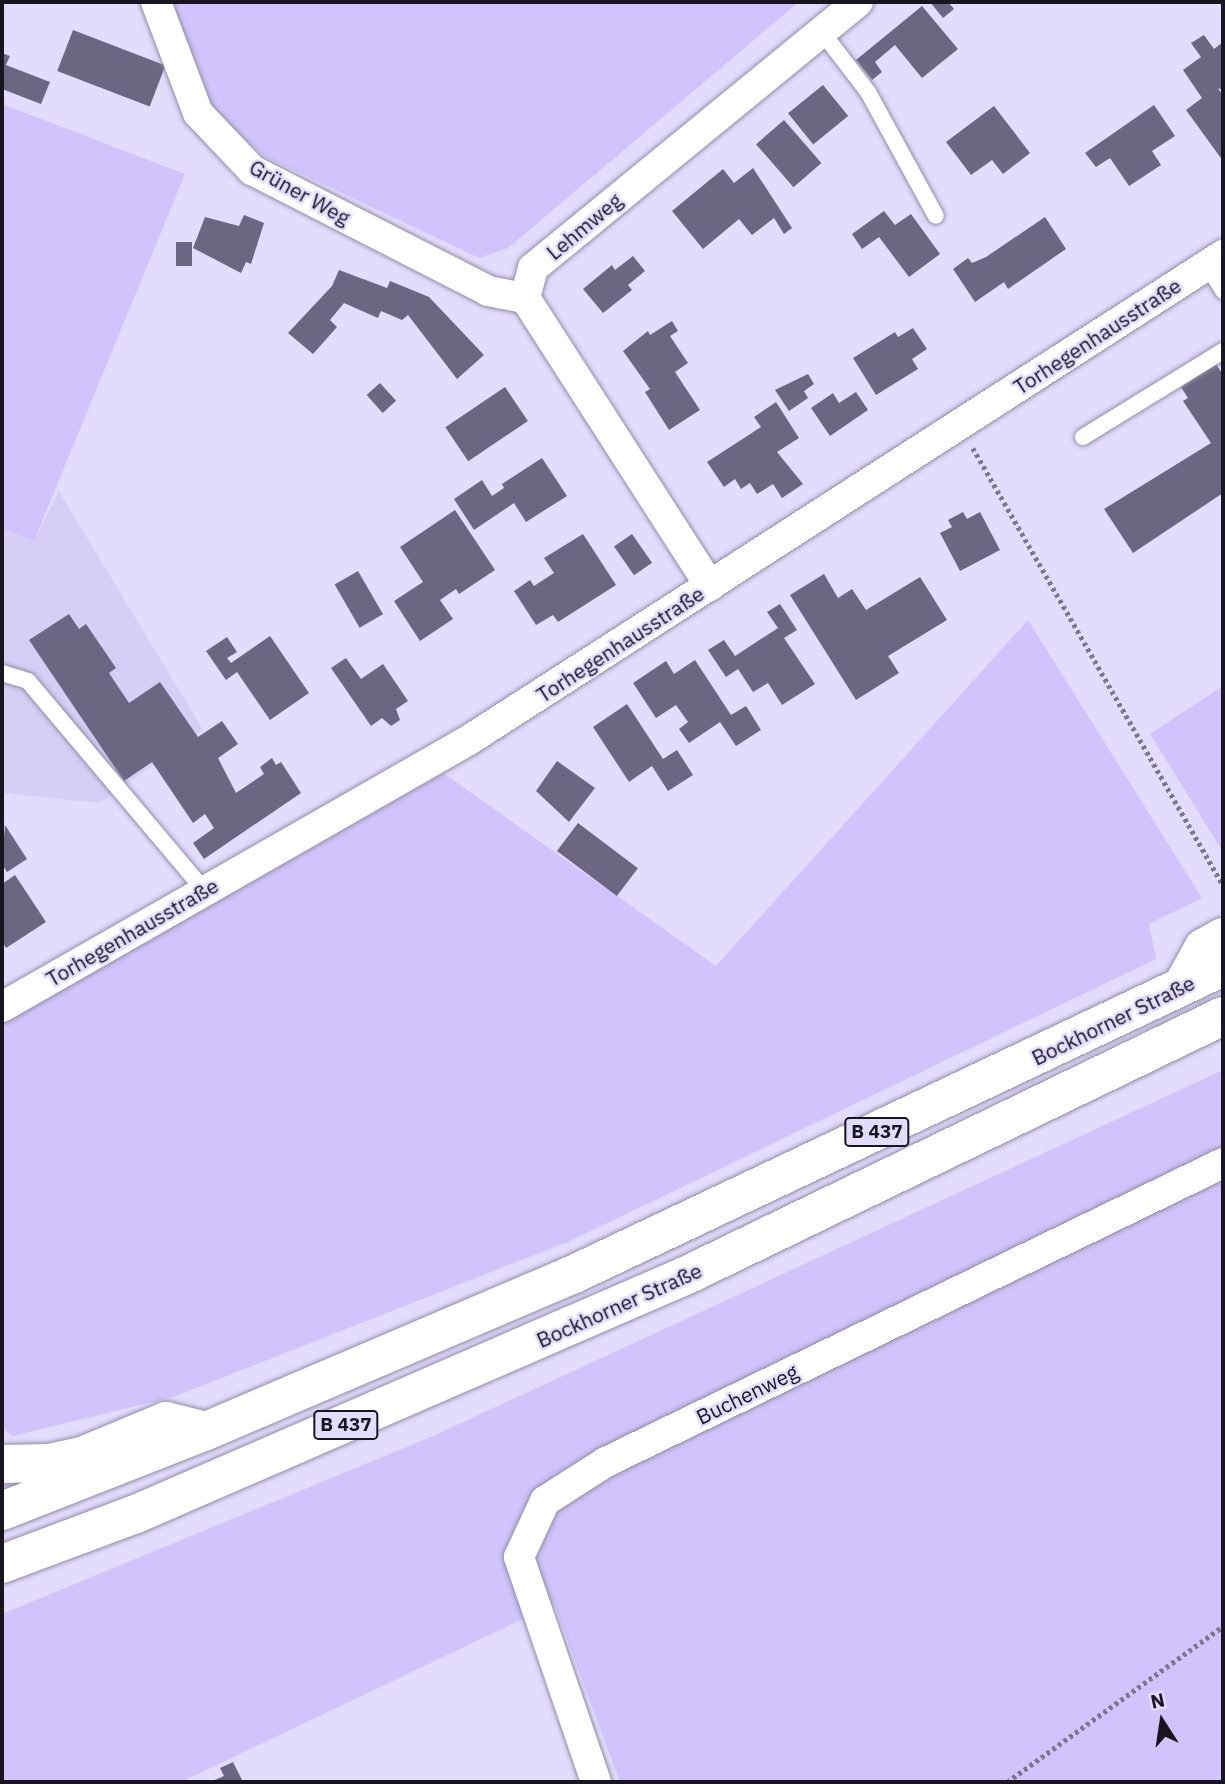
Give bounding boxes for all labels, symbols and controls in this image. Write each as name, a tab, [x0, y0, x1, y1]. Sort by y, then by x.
street label: Grüner Weg	[245, 154, 355, 230]
street label: Lehmweg	[541, 187, 627, 265]
street label: Torhegenhausstraße	[1009, 272, 1185, 400]
street label: Torhegenhausstraße	[532, 580, 708, 708]
street label: Torhegenhausstraße	[42, 872, 222, 992]
street label: Bockhorner Straße	[1027, 970, 1199, 1070]
road number: B 437	[844, 1116, 910, 1148]
street label: Bockhorner Straße	[533, 1257, 705, 1353]
street label: Buchenweg	[692, 1359, 802, 1429]
road number: B 437	[313, 1410, 379, 1441]
north arrow	[1127, 1686, 1197, 1756]
text: N	[1148, 1687, 1167, 1714]

